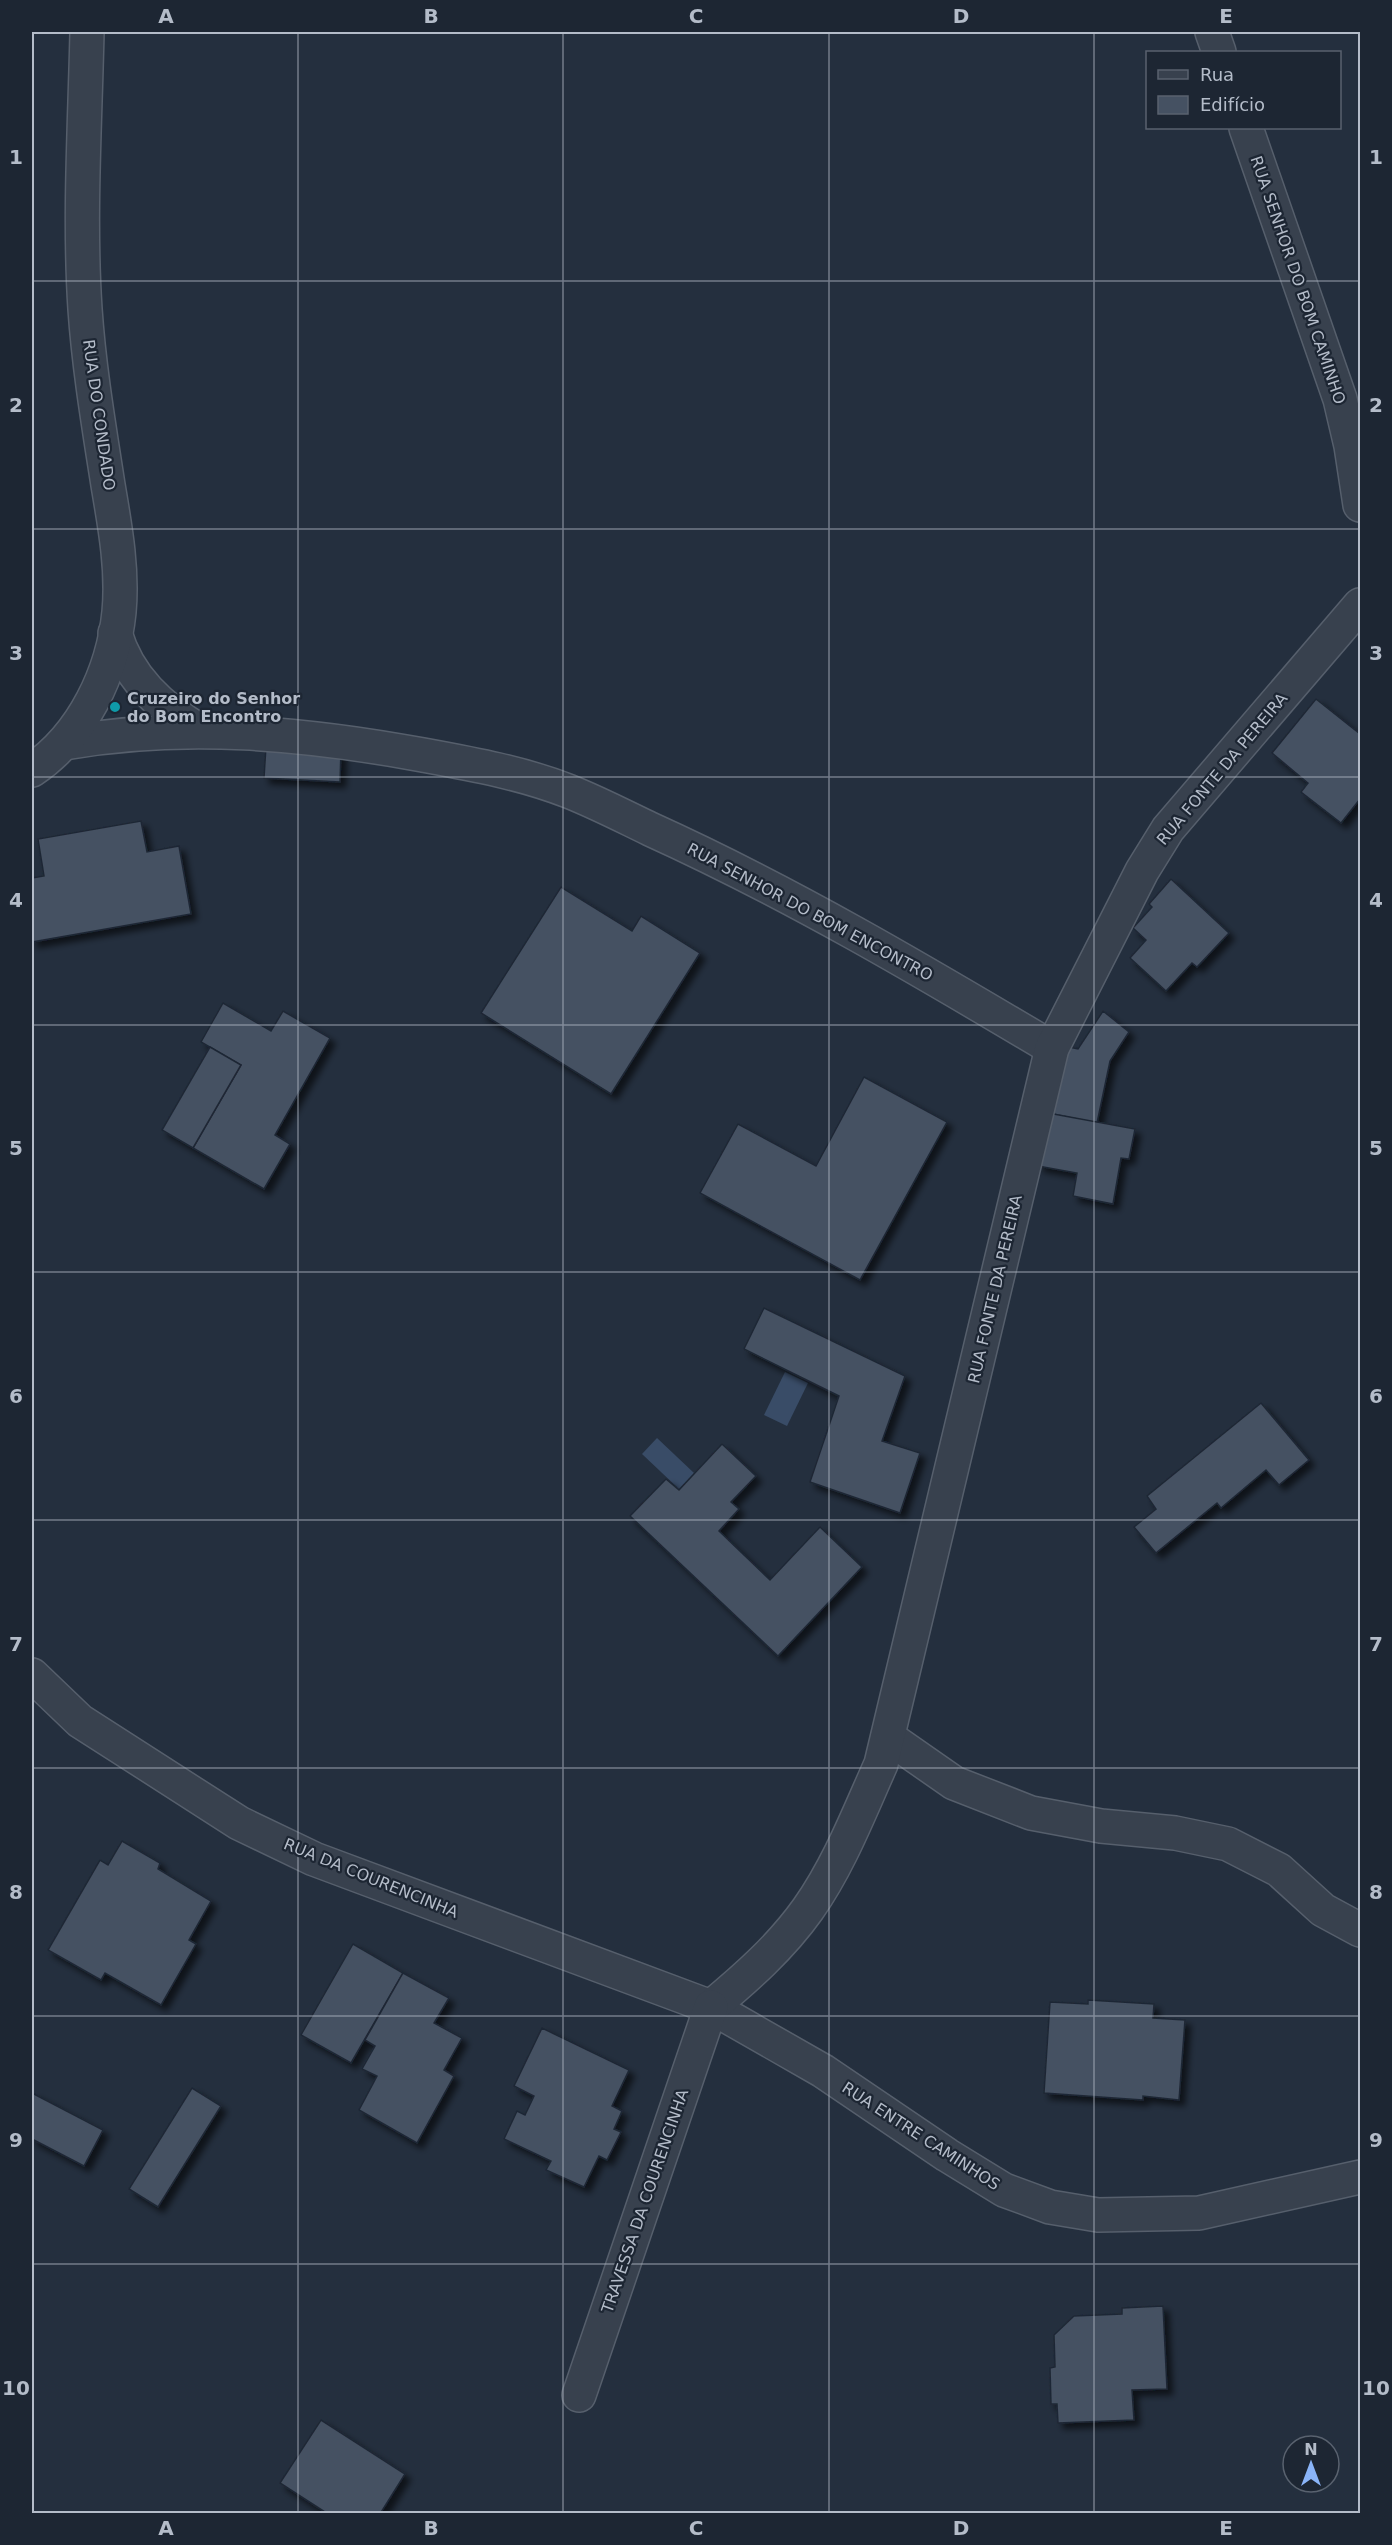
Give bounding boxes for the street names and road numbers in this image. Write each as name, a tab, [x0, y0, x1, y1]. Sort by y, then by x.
street label: RUA SENHOR DO BOM CAMINHO	[1246, 153, 1350, 407]
street label: RUA DO CONDADO	[79, 338, 119, 492]
street label: RUA FONTE DA PEREIRA	[1153, 689, 1291, 849]
street label: RUA SENHOR DO BOM ENCONTRO	[684, 839, 936, 985]
street label: RUA FONTE DA PEREIRA	[964, 1193, 1026, 1385]
street label: RUA DA COURENCINHA	[281, 1834, 461, 1922]
street label: RUA ENTRE CAMINHOS	[838, 2078, 1004, 2194]
street label: TRAVESSA DA COURENCINHA	[597, 2087, 692, 2316]

